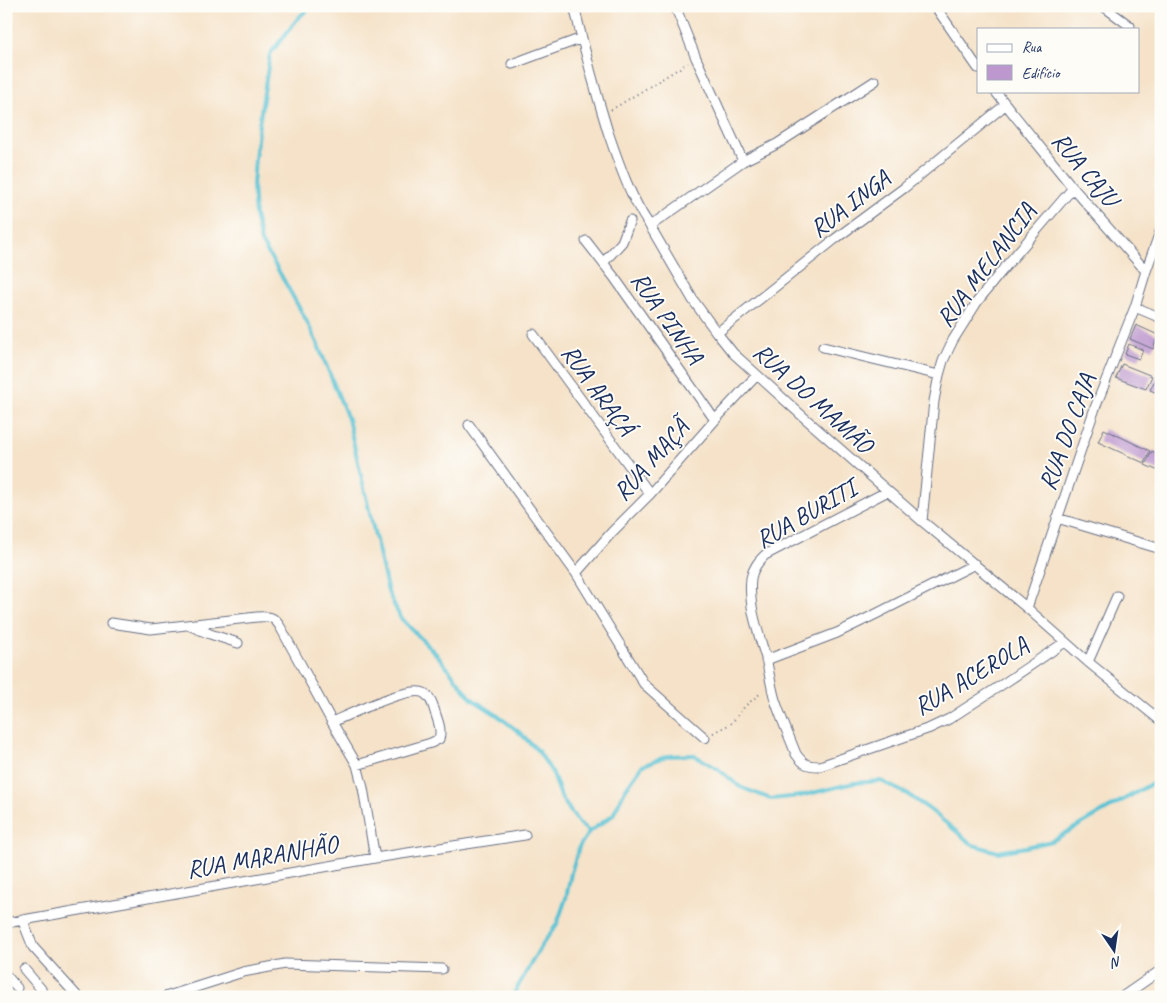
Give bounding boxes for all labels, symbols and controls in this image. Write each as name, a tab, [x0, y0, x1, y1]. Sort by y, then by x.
legend	[977, 28, 1140, 92]
text: Rua	[1022, 38, 1042, 57]
text: Edifício	[1022, 64, 1061, 83]
street label: RUA CAJU	[1045, 125, 1128, 216]
street label: RUA INGA	[803, 162, 898, 245]
street label: RUA MELANCIA	[929, 196, 1043, 333]
street label: RUA PINHA	[624, 266, 711, 372]
street label: RUA DO MAMÃO	[746, 336, 881, 462]
street label: RUA ARAÇÁ	[554, 338, 644, 445]
street label: RUA DO CAJA	[1031, 369, 1103, 495]
street label: RUA MAÇÃ	[606, 409, 699, 507]
street label: RUA BURITI	[750, 470, 867, 556]
street label: RUA ACEROLA	[908, 629, 1034, 723]
street label: RUA MARANHÃO	[184, 828, 342, 886]
north arrow	[1090, 926, 1140, 976]
text: N	[1108, 953, 1123, 972]

